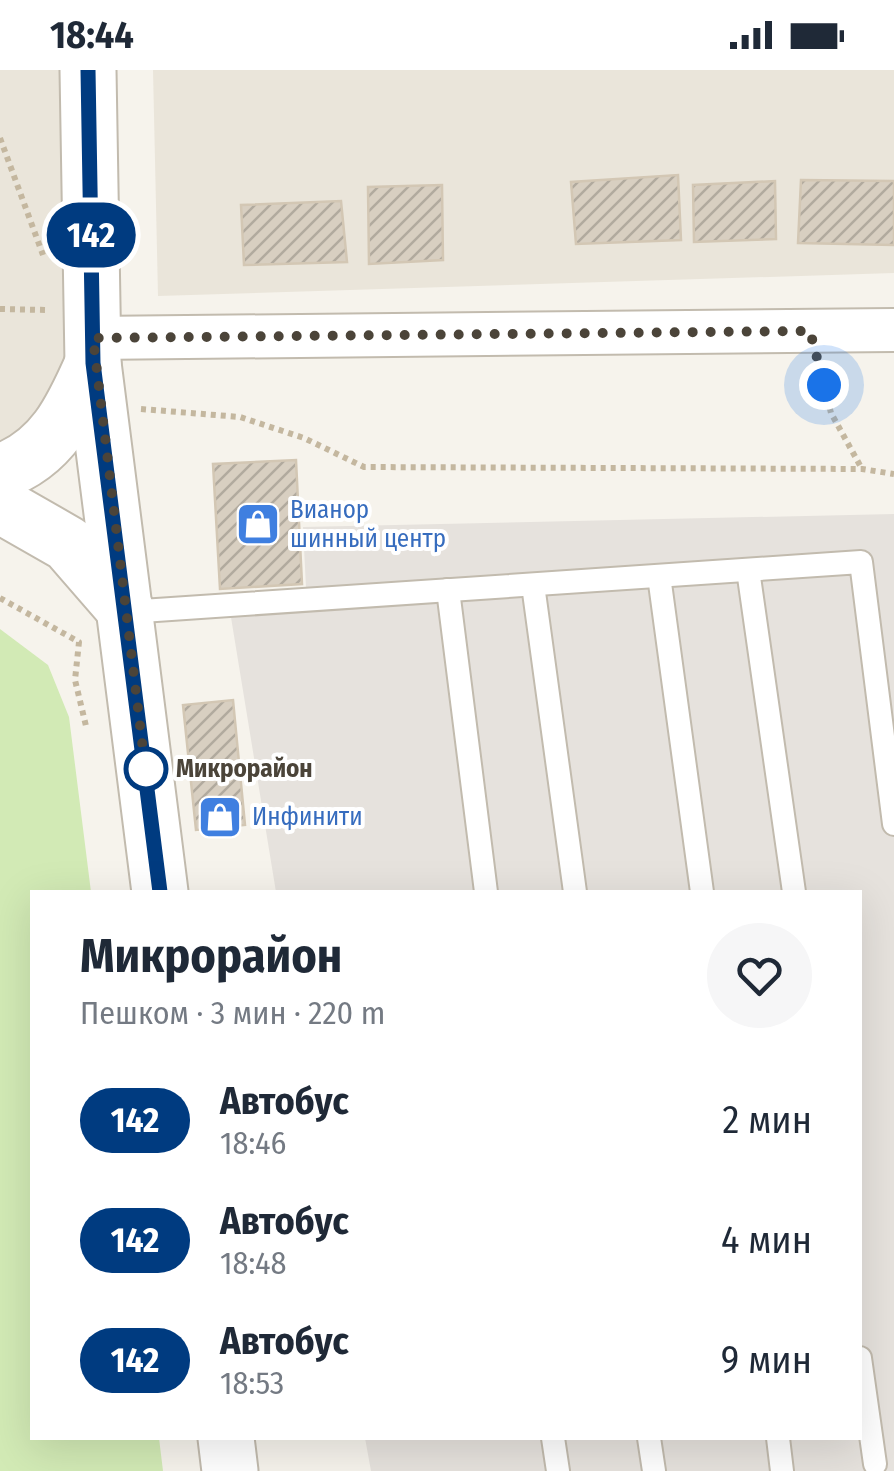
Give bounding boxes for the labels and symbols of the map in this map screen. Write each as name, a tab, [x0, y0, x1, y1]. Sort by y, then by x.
line badge: 142	[34, 202, 148, 268]
your location	[799, 360, 849, 410]
place label: Вианор шинный центр	[290, 495, 446, 554]
shop icon: Вианор шинный центр	[235, 501, 281, 547]
marker: Микрорайон	[125, 748, 167, 790]
place label: Микрорайон	[176, 754, 313, 784]
shop icon: Инфинити	[197, 794, 243, 840]
place label: Инфинити	[252, 802, 363, 832]

